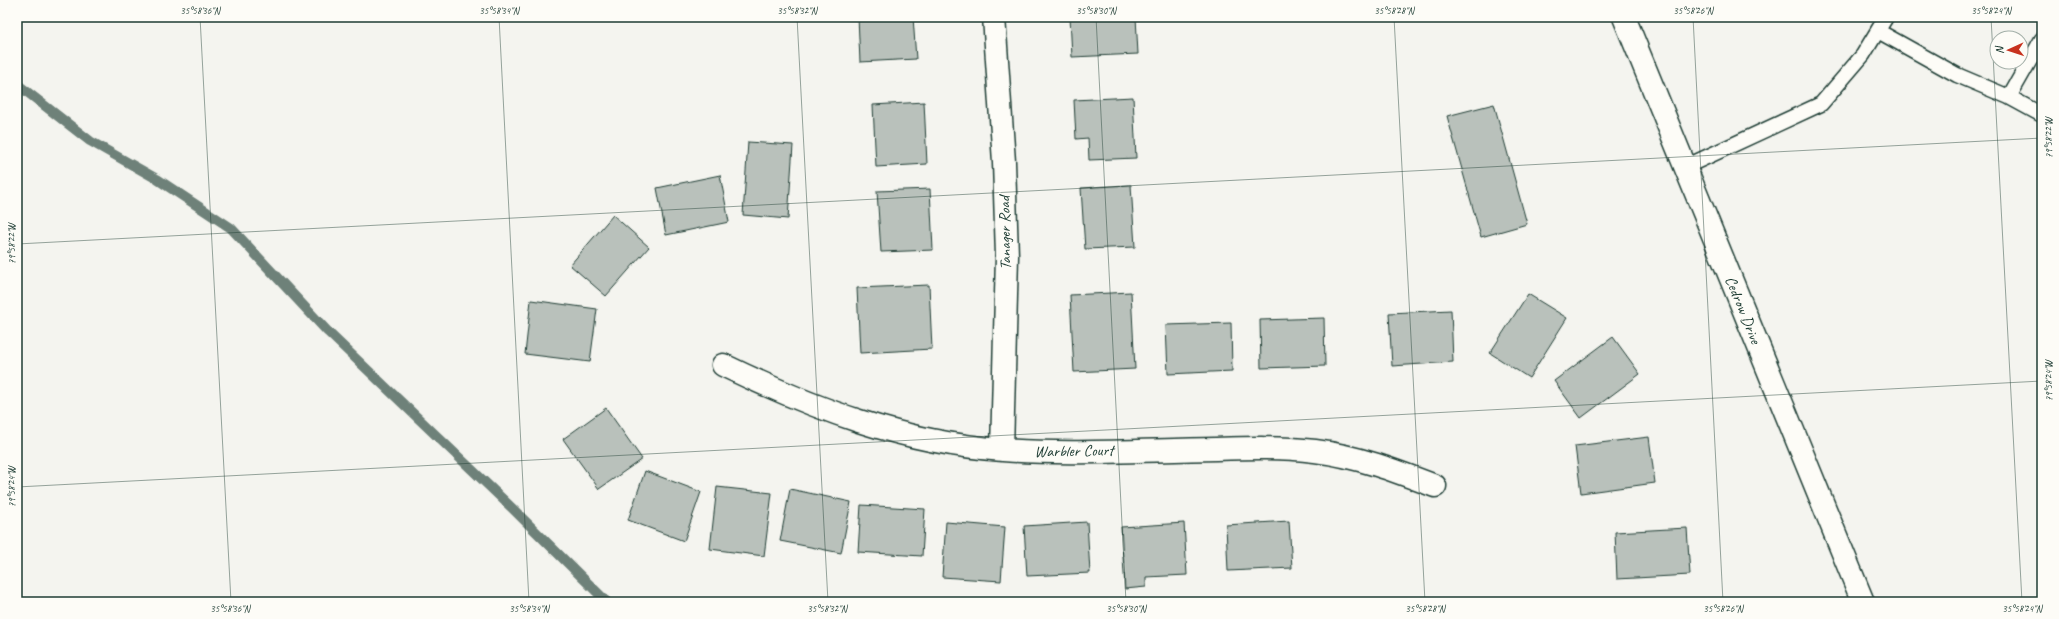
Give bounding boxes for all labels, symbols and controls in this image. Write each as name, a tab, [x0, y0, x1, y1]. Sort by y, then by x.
text: 35°58'36"N	[180, 4, 222, 17]
text: 35°58'34"N	[479, 4, 521, 17]
text: 35°58'32"N	[777, 4, 819, 17]
text: 35°58'30"N	[1076, 4, 1118, 17]
text: 35°58'28"N	[1374, 4, 1416, 17]
text: 35°58'26"N	[1673, 4, 1715, 17]
text: 35°58'24"N	[1971, 4, 2013, 17]
north arrow	[1989, 30, 2029, 70]
text: N	[1992, 45, 2006, 54]
text: 79°58'22"W	[2042, 116, 2055, 158]
street label: Tanager Road	[994, 193, 1016, 270]
text: 79°58'22"W	[5, 222, 18, 264]
street label: Cedrow Drive	[1720, 273, 1766, 348]
text: 79°58'24"W	[2042, 359, 2055, 401]
street label: Warbler Court	[1034, 440, 1116, 462]
text: 79°58'24"W	[5, 465, 18, 507]
text: 35°58'36"N	[210, 602, 252, 615]
text: 35°58'34"N	[509, 602, 551, 615]
text: 35°58'32"N	[807, 602, 849, 615]
text: 35°58'30"N	[1106, 602, 1148, 615]
text: 35°58'28"N	[1405, 602, 1447, 615]
text: 35°58'26"N	[1703, 602, 1745, 615]
text: 35°58'24"N	[2002, 602, 2044, 615]

